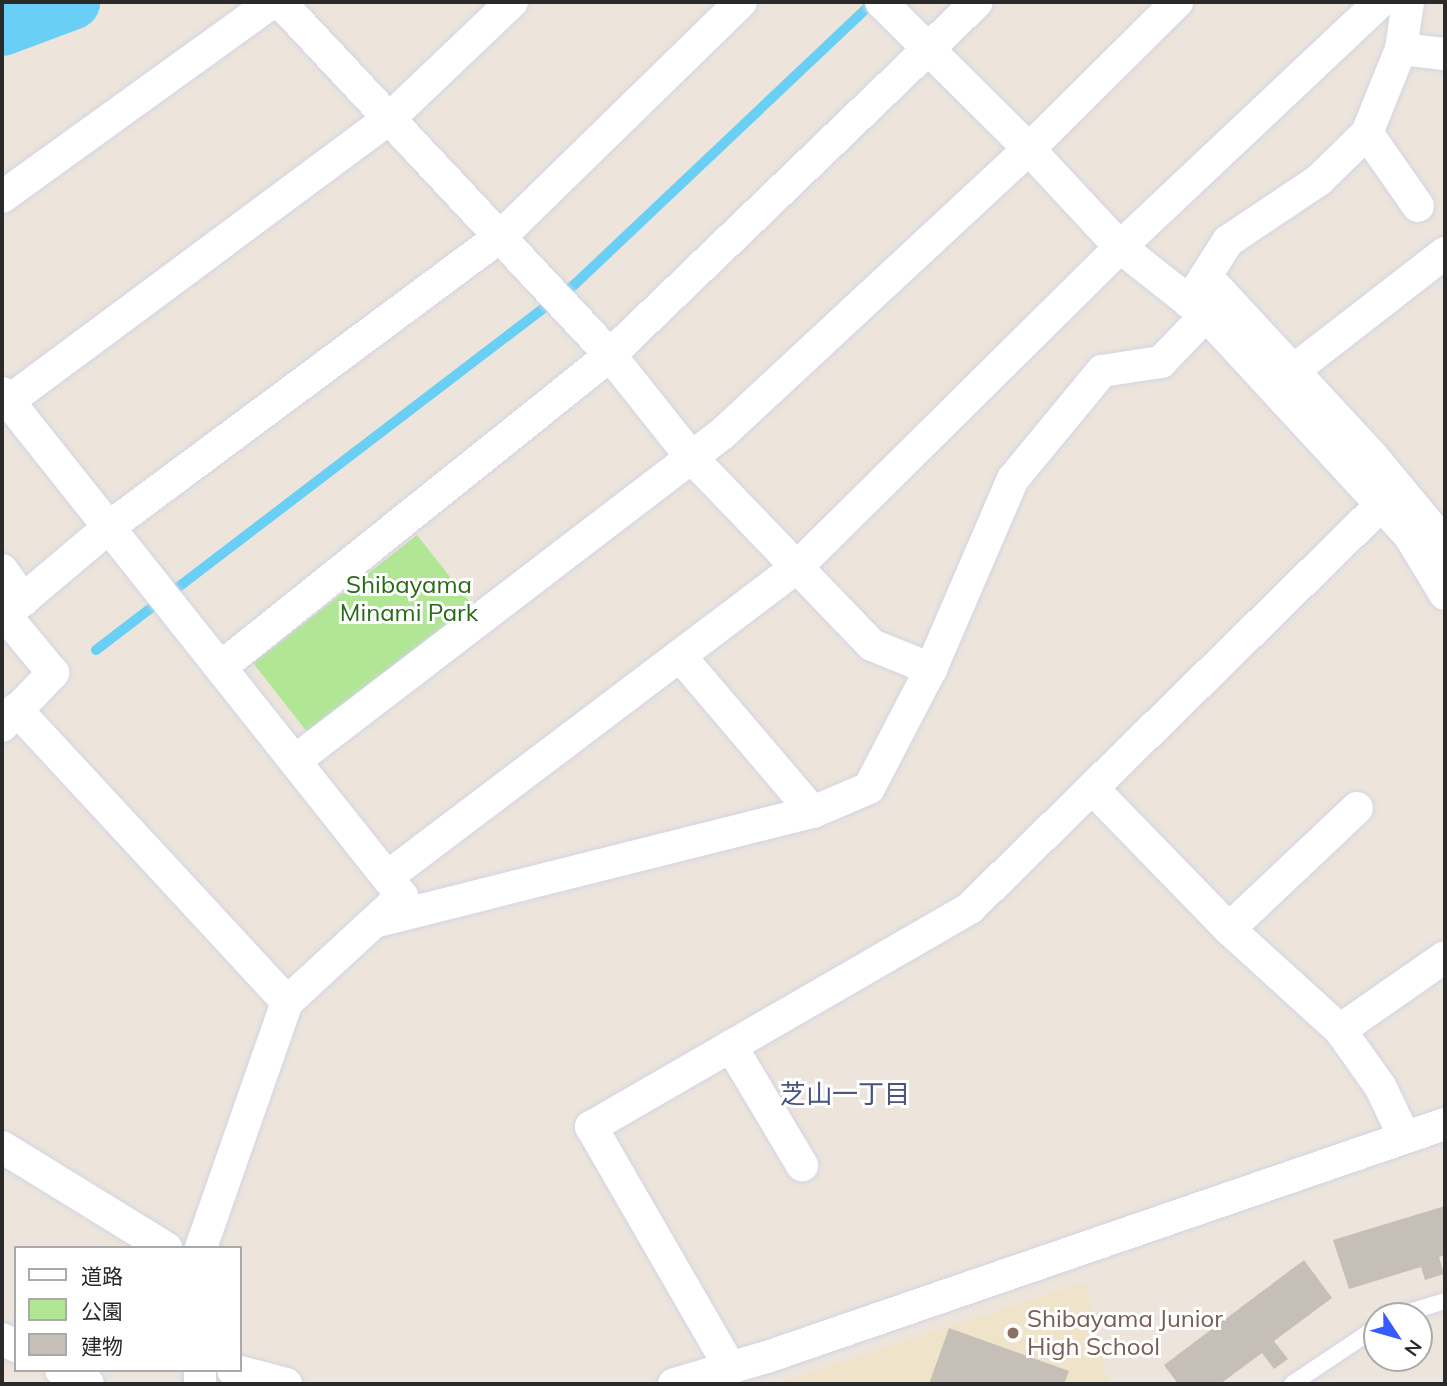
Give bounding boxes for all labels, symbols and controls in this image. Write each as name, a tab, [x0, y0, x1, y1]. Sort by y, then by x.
park label: Shibayama Minami Park	[340, 571, 478, 627]
district label: 芝山一丁目	[780, 1078, 910, 1110]
legend	[14, 1246, 242, 1372]
text: 道路	[81, 1263, 123, 1289]
text: 公園	[81, 1298, 123, 1324]
north arrow	[1363, 1302, 1433, 1372]
place label: Shibayama Junior High School	[1027, 1305, 1223, 1361]
marker: Shibayama Junior High School	[1005, 1325, 1021, 1341]
text: 建物	[81, 1333, 123, 1359]
text: N	[1399, 1335, 1427, 1361]

